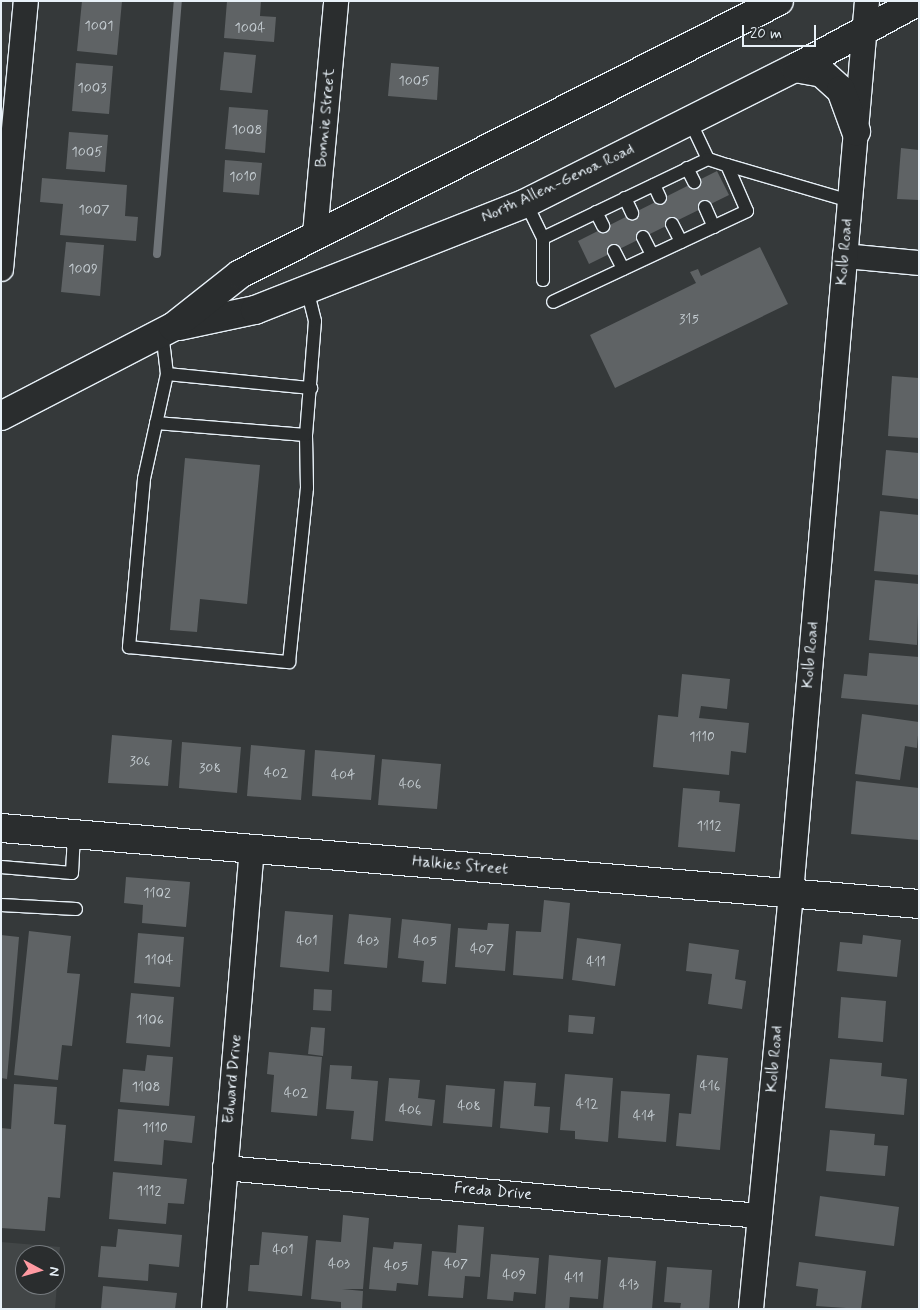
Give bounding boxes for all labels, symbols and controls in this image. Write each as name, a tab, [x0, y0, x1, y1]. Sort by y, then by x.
scale bar	[745, 15, 819, 47]
house number: 1001	[85, 18, 113, 34]
house number: 1004	[235, 20, 265, 36]
text: 20 m	[750, 24, 782, 44]
street label: Bonnie Street	[312, 68, 340, 168]
house number: 1005	[398, 73, 430, 89]
house number: 1003	[77, 80, 107, 96]
house number: 1008	[232, 122, 262, 138]
street label: North Allen-Genoa Road	[478, 140, 638, 228]
house number: 1005	[71, 144, 103, 160]
house number: 1010	[229, 169, 257, 185]
house number: 1007	[78, 202, 110, 218]
street label: Kolb Road	[833, 218, 857, 286]
house number: 1009	[68, 261, 98, 277]
house number: 315	[679, 311, 699, 327]
street label: Kolb Road	[799, 621, 823, 689]
house number: 1110	[689, 729, 715, 745]
house number: 306	[130, 753, 150, 769]
house number: 308	[199, 760, 221, 776]
house number: 402	[264, 765, 288, 781]
house number: 404	[331, 767, 355, 783]
house number: 406	[399, 776, 421, 792]
house number: 1112	[697, 818, 721, 834]
street label: Halkies Street	[410, 852, 510, 880]
house number: 1102	[143, 885, 171, 901]
house number: 401	[296, 933, 318, 949]
house number: 403	[357, 933, 379, 949]
house number: 405	[413, 933, 437, 949]
house number: 407	[470, 941, 494, 957]
house number: 1104	[145, 952, 173, 968]
house number: 411	[586, 954, 606, 970]
house number: 1106	[136, 1012, 164, 1028]
street label: Kolb Road	[763, 1025, 787, 1093]
street label: Edward Drive	[220, 1034, 246, 1124]
house number: 416	[700, 1078, 720, 1094]
house number: 1108	[132, 1079, 160, 1095]
house number: 402	[284, 1085, 308, 1101]
house number: 412	[576, 1096, 598, 1112]
house number: 408	[457, 1098, 481, 1114]
house number: 406	[399, 1102, 421, 1118]
house number: 414	[633, 1108, 655, 1124]
house number: 1110	[142, 1120, 168, 1136]
street label: Freda Drive	[453, 1179, 533, 1205]
house number: 1112	[137, 1183, 161, 1199]
house number: 401	[272, 1242, 294, 1258]
north arrow	[15, 1245, 65, 1295]
house number: 403	[328, 1256, 350, 1272]
house number: 407	[444, 1256, 468, 1272]
house number: 405	[384, 1258, 408, 1274]
text: N	[44, 1266, 63, 1277]
house number: 409	[502, 1267, 526, 1283]
house number: 411	[564, 1270, 584, 1286]
house number: 413	[619, 1277, 639, 1293]

